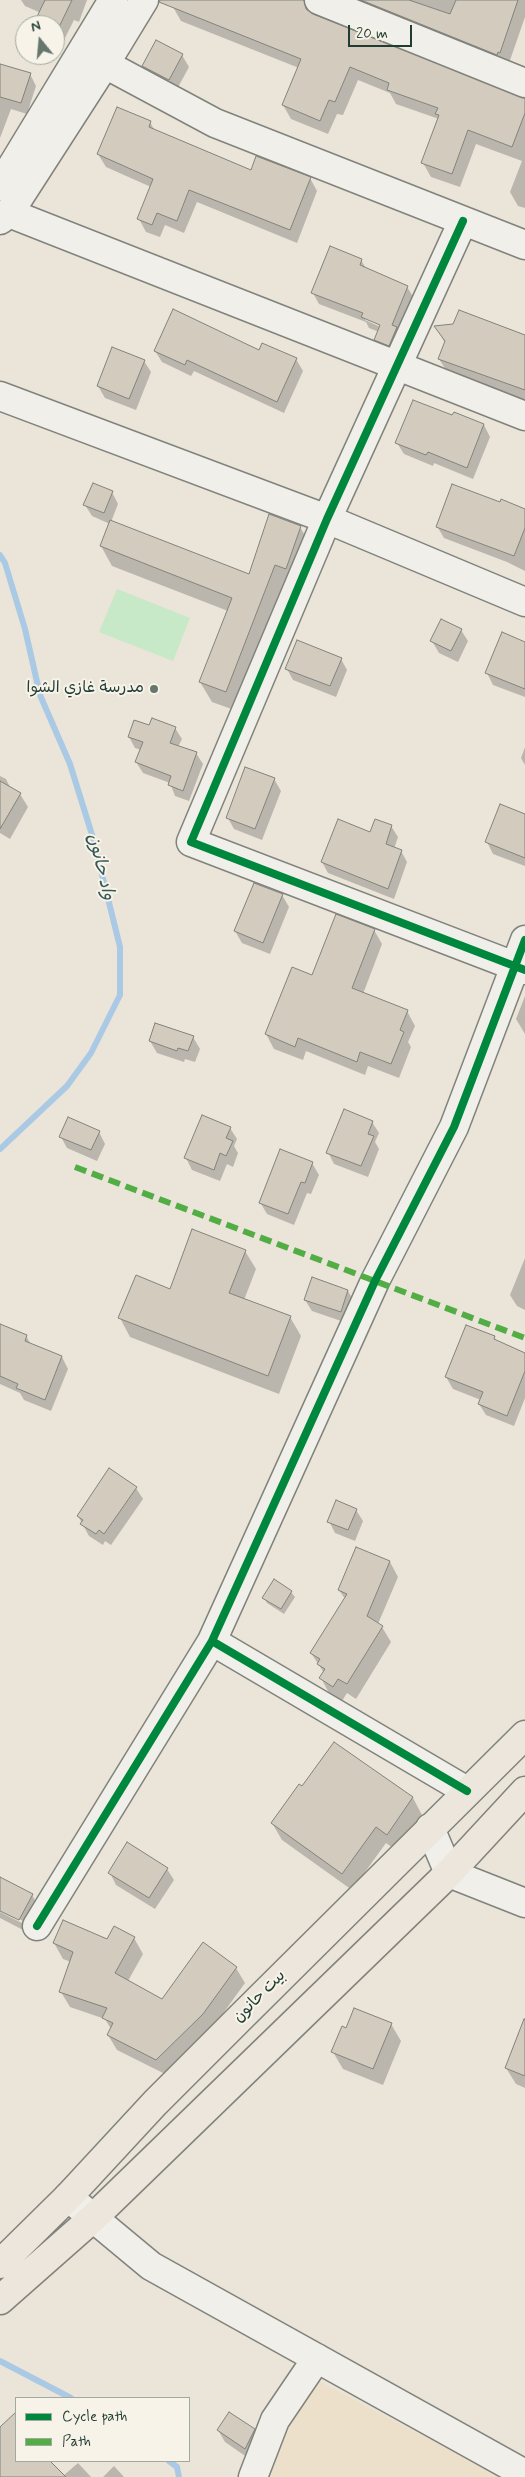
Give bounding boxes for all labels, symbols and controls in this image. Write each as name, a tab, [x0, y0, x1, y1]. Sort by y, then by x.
north arrow	[15, 15, 65, 65]
scale bar	[350, 15, 414, 47]
text: N	[29, 17, 43, 37]
text: 20 m	[356, 24, 388, 44]
place label: مدرسة غازي الشوا	[27, 679, 144, 699]
marker: مدرسة غازي الشوا	[148, 683, 160, 695]
water label: واد حانون	[81, 831, 119, 903]
street label: بيت حانون	[230, 1967, 290, 2027]
legend	[15, 2397, 190, 2462]
text: Cycle path	[62, 2407, 127, 2427]
text: Path	[62, 2432, 91, 2452]

